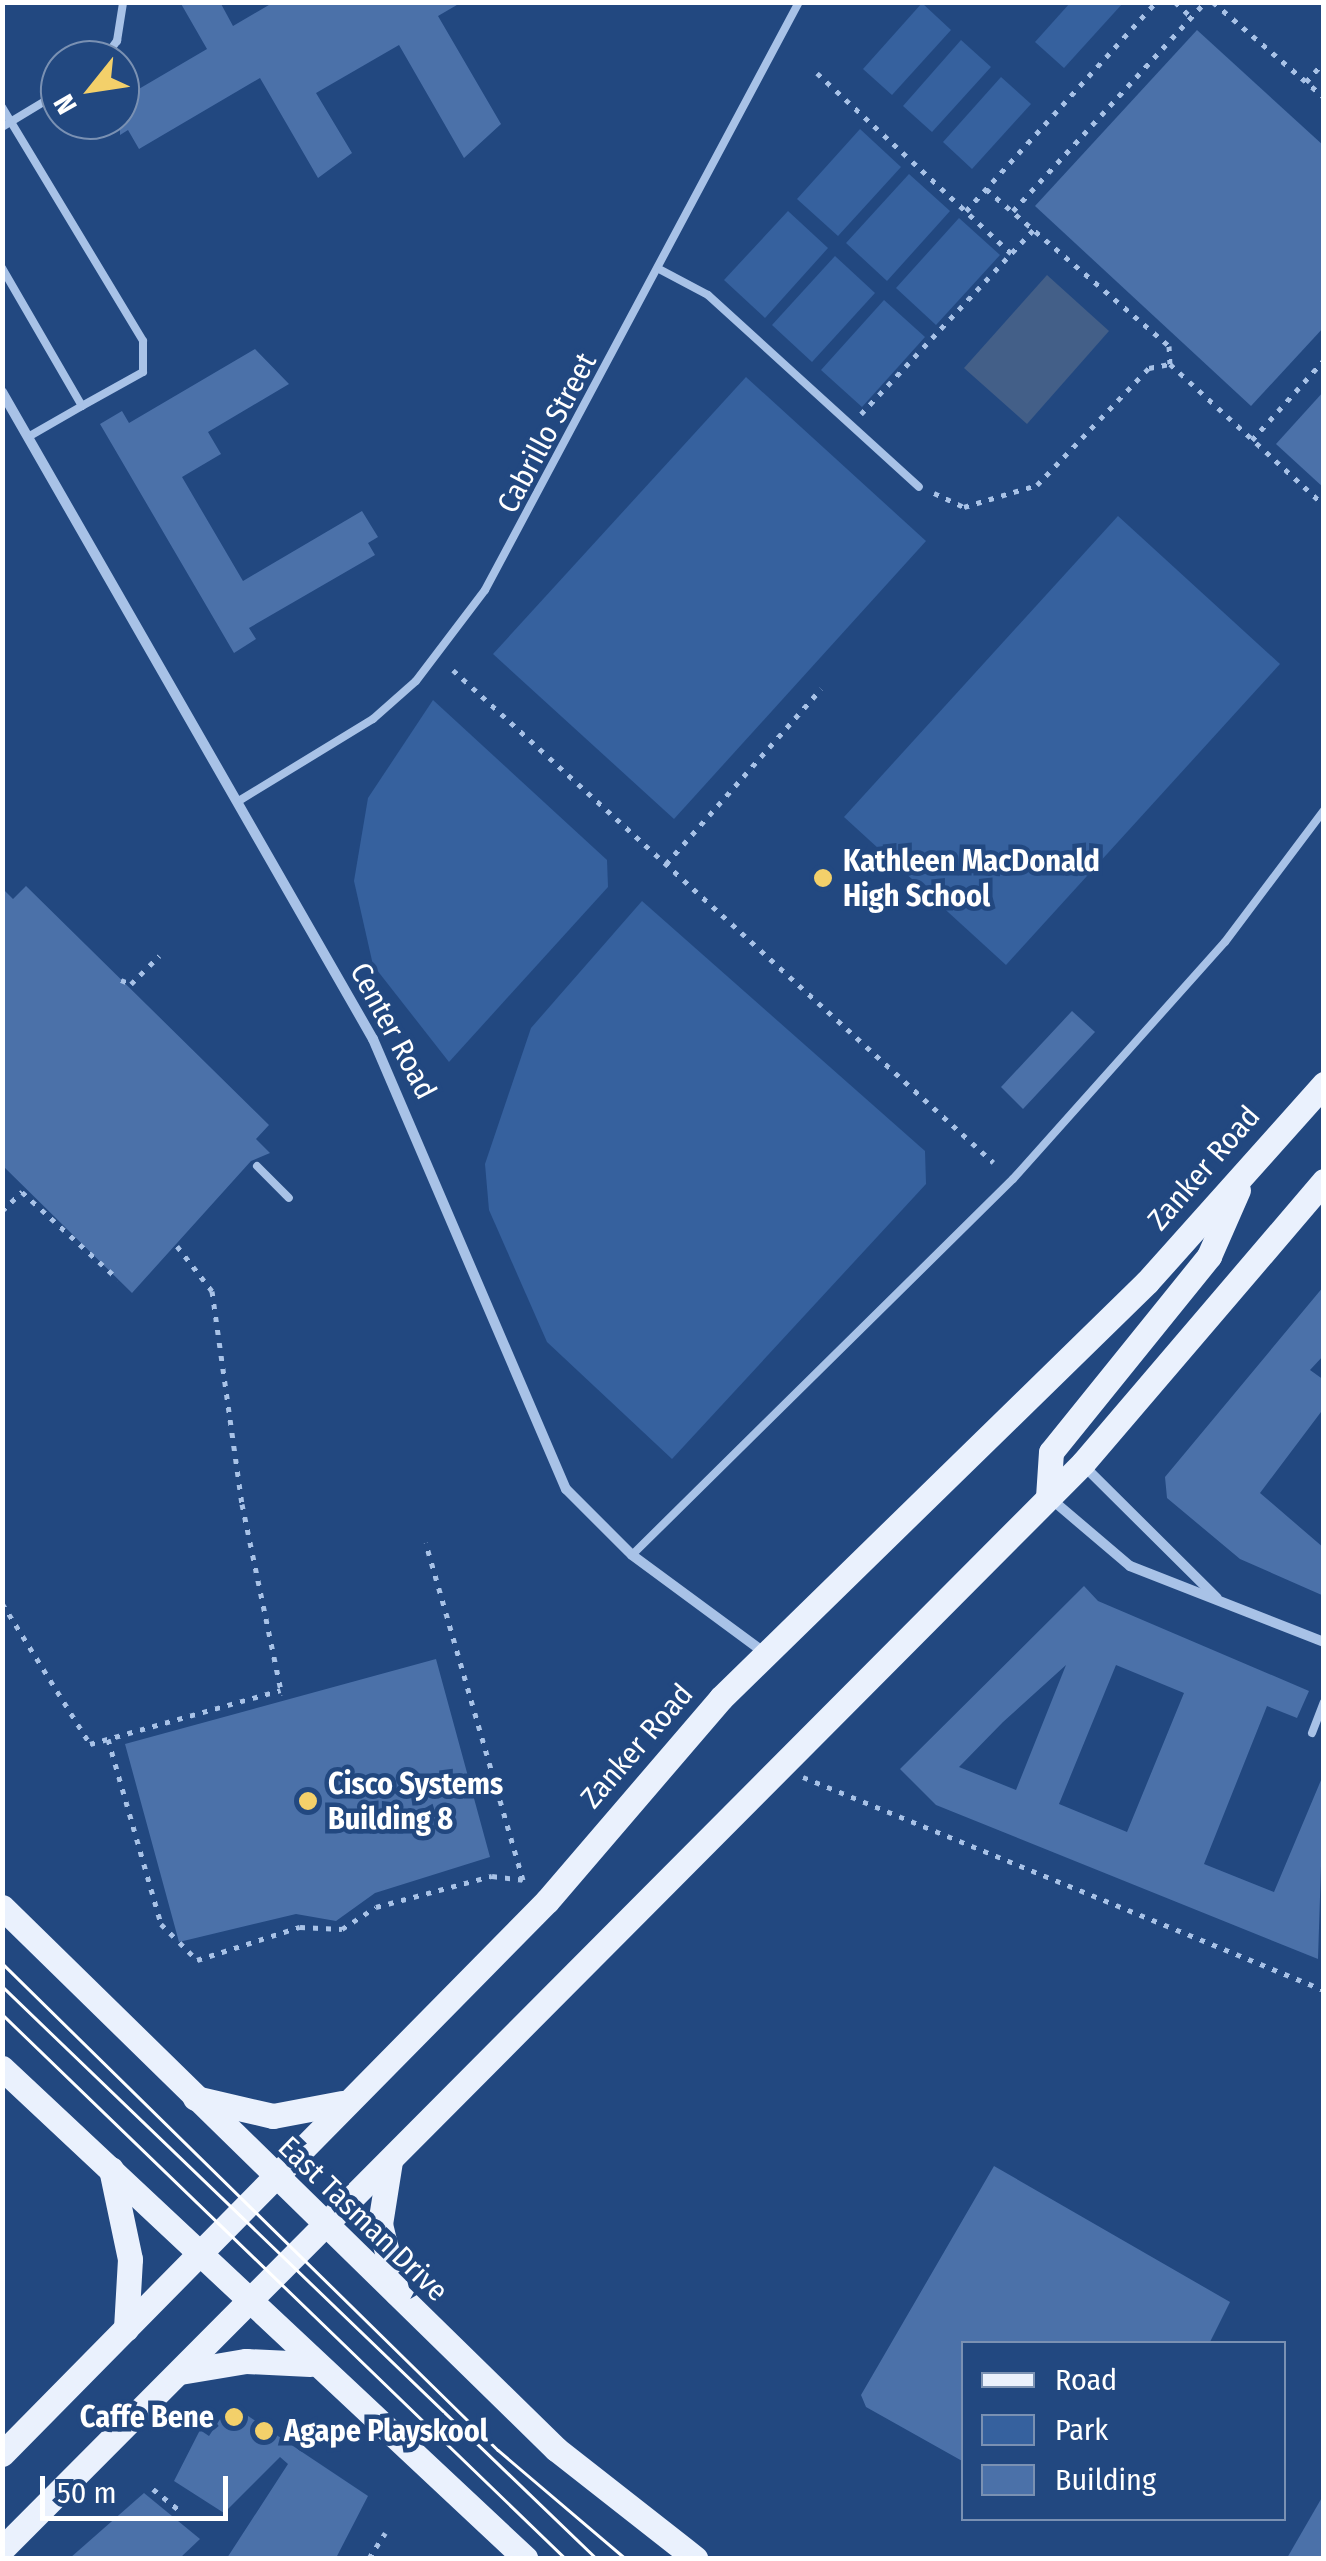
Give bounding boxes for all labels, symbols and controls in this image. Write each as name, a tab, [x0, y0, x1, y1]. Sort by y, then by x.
north arrow	[40, 40, 140, 140]
text: N	[47, 89, 84, 120]
street label: Cabrillo Street	[490, 347, 604, 519]
place label: Kathleen MacDonald High School	[843, 843, 1100, 914]
marker: Kathleen MacDonald High School	[812, 867, 834, 889]
street label: Center Road	[342, 957, 444, 1105]
street label: Zanker Road	[1140, 1099, 1268, 1237]
street label: Zanker Road	[573, 1677, 701, 1815]
place label: Cisco Systems Building 8	[328, 1766, 503, 1836]
marker: Cisco Systems Building 8	[297, 1790, 319, 1812]
street label: East Tasman Drive	[271, 2129, 455, 2309]
legend	[961, 2341, 1286, 2521]
text: Road	[1055, 2362, 1117, 2398]
place label: Caffe Bene	[80, 2399, 214, 2435]
marker: Caffe Bene	[223, 2406, 245, 2428]
text: Park	[1055, 2412, 1108, 2448]
place label: Agape Playskool	[284, 2413, 488, 2449]
marker: Agape Playskool	[253, 2420, 275, 2442]
scale bar	[45, 2456, 232, 2518]
text: Building	[1055, 2462, 1156, 2498]
text: 50 m	[57, 2475, 117, 2511]

